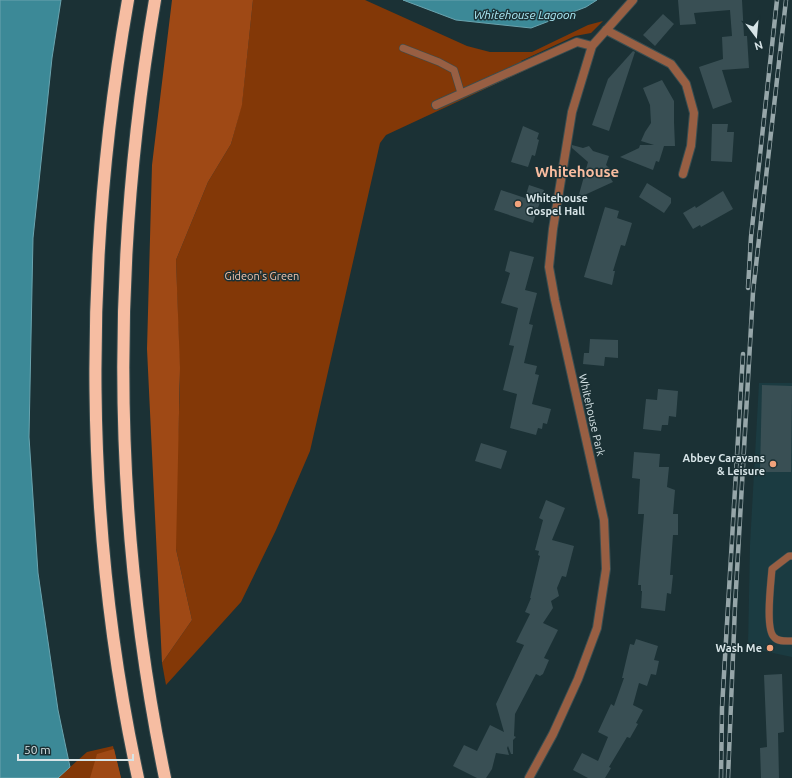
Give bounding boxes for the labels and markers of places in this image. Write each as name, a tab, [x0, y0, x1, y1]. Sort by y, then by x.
place label: Whitehouse Gospel Hall	[526, 192, 588, 217]
marker: Whitehouse Gospel Hall	[513, 199, 523, 209]
place label: Abbey Caravans & Leisure	[683, 452, 765, 477]
marker: Abbey Caravans & Leisure	[768, 459, 778, 469]
place label: Wash Me	[716, 642, 762, 654]
marker: Wash Me	[765, 643, 775, 653]

